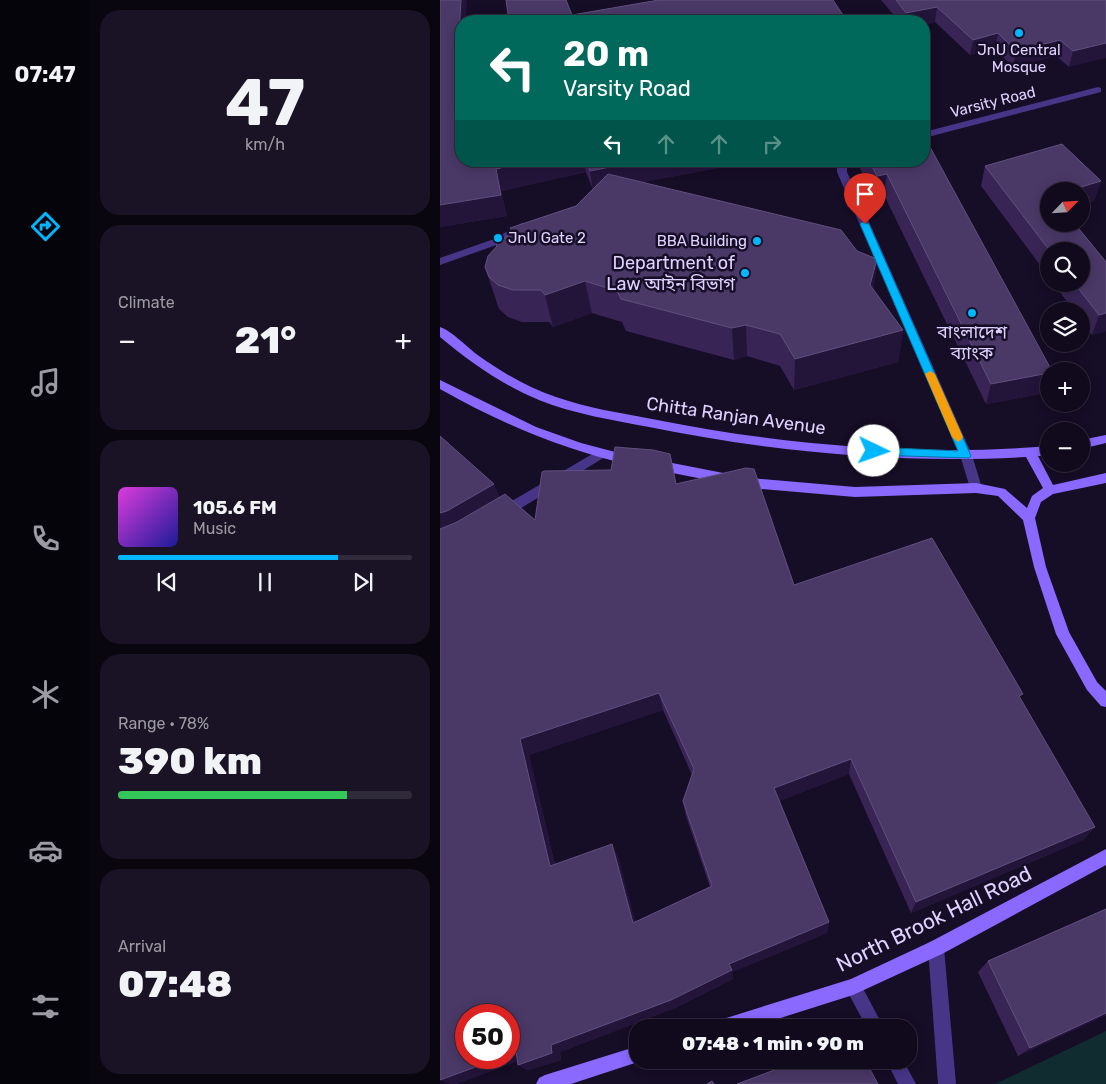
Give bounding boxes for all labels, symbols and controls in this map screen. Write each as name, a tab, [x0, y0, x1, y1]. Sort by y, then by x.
marker: JnU Central Mosque	[1013, 27, 1025, 39]
text: 20 m	[563, 33, 649, 75]
icon: left	[480, 35, 545, 100]
place label: JnU Central Mosque	[977, 41, 1061, 76]
text: 07:47	[14, 61, 76, 88]
text: 47	[225, 64, 305, 141]
text: Varsity Road	[563, 75, 691, 102]
street label: Varsity Road	[949, 83, 1037, 121]
icon: left	[599, 130, 627, 158]
icon: ahead	[652, 130, 680, 158]
icon: ahead	[705, 130, 733, 158]
icon: right	[758, 130, 786, 158]
text: km/h	[245, 135, 285, 154]
pin	[844, 173, 886, 224]
icon: arrive	[851, 180, 879, 208]
north arrow	[1040, 182, 1090, 232]
map controls	[1040, 182, 1090, 472]
icon: directions	[28, 209, 63, 244]
place label: JnU Gate 2	[508, 229, 586, 247]
marker: JnU Gate 2	[492, 232, 504, 244]
place label: BBA Building	[657, 232, 747, 250]
marker: BBA Building	[751, 235, 763, 247]
button: search	[1040, 242, 1090, 292]
place label: Department of Law আইন বিভাগ	[606, 252, 735, 295]
marker: Department of Law আইন বিভাগ	[739, 267, 751, 279]
text: Climate	[118, 293, 175, 312]
button: layers	[1040, 302, 1090, 352]
marker: বাংলাদেশ ব্যাংক	[966, 307, 978, 319]
text: 21°	[235, 317, 296, 363]
place label: বাংলাদেশ ব্যাংক	[936, 321, 1008, 364]
text: −	[118, 324, 136, 357]
text: +	[395, 324, 412, 357]
button: +	[1040, 362, 1090, 412]
icon: music	[28, 365, 63, 400]
street label: Chitta Ranjan Avenue	[645, 393, 827, 439]
button: −	[1040, 422, 1090, 472]
position arrow	[847, 424, 899, 476]
text: 105.6 FM	[193, 496, 277, 519]
text: Music	[193, 519, 236, 538]
icon: phone	[28, 521, 63, 556]
icon: previous	[153, 568, 181, 596]
icon: pause	[251, 568, 279, 596]
icon: next	[349, 568, 377, 596]
icon: climate	[28, 677, 63, 712]
text: Range · 78%	[118, 714, 209, 733]
text: 390 km	[118, 738, 262, 784]
icon: car	[28, 833, 63, 868]
street label: North Brook Hall Road	[832, 860, 1036, 977]
text: Arrival	[118, 937, 166, 956]
text: 07:48	[118, 961, 232, 1007]
icon: filters	[28, 989, 63, 1024]
speed limit sign: 50	[455, 1004, 520, 1069]
text: 07:48 · 1 min · 90 m	[682, 1032, 864, 1055]

